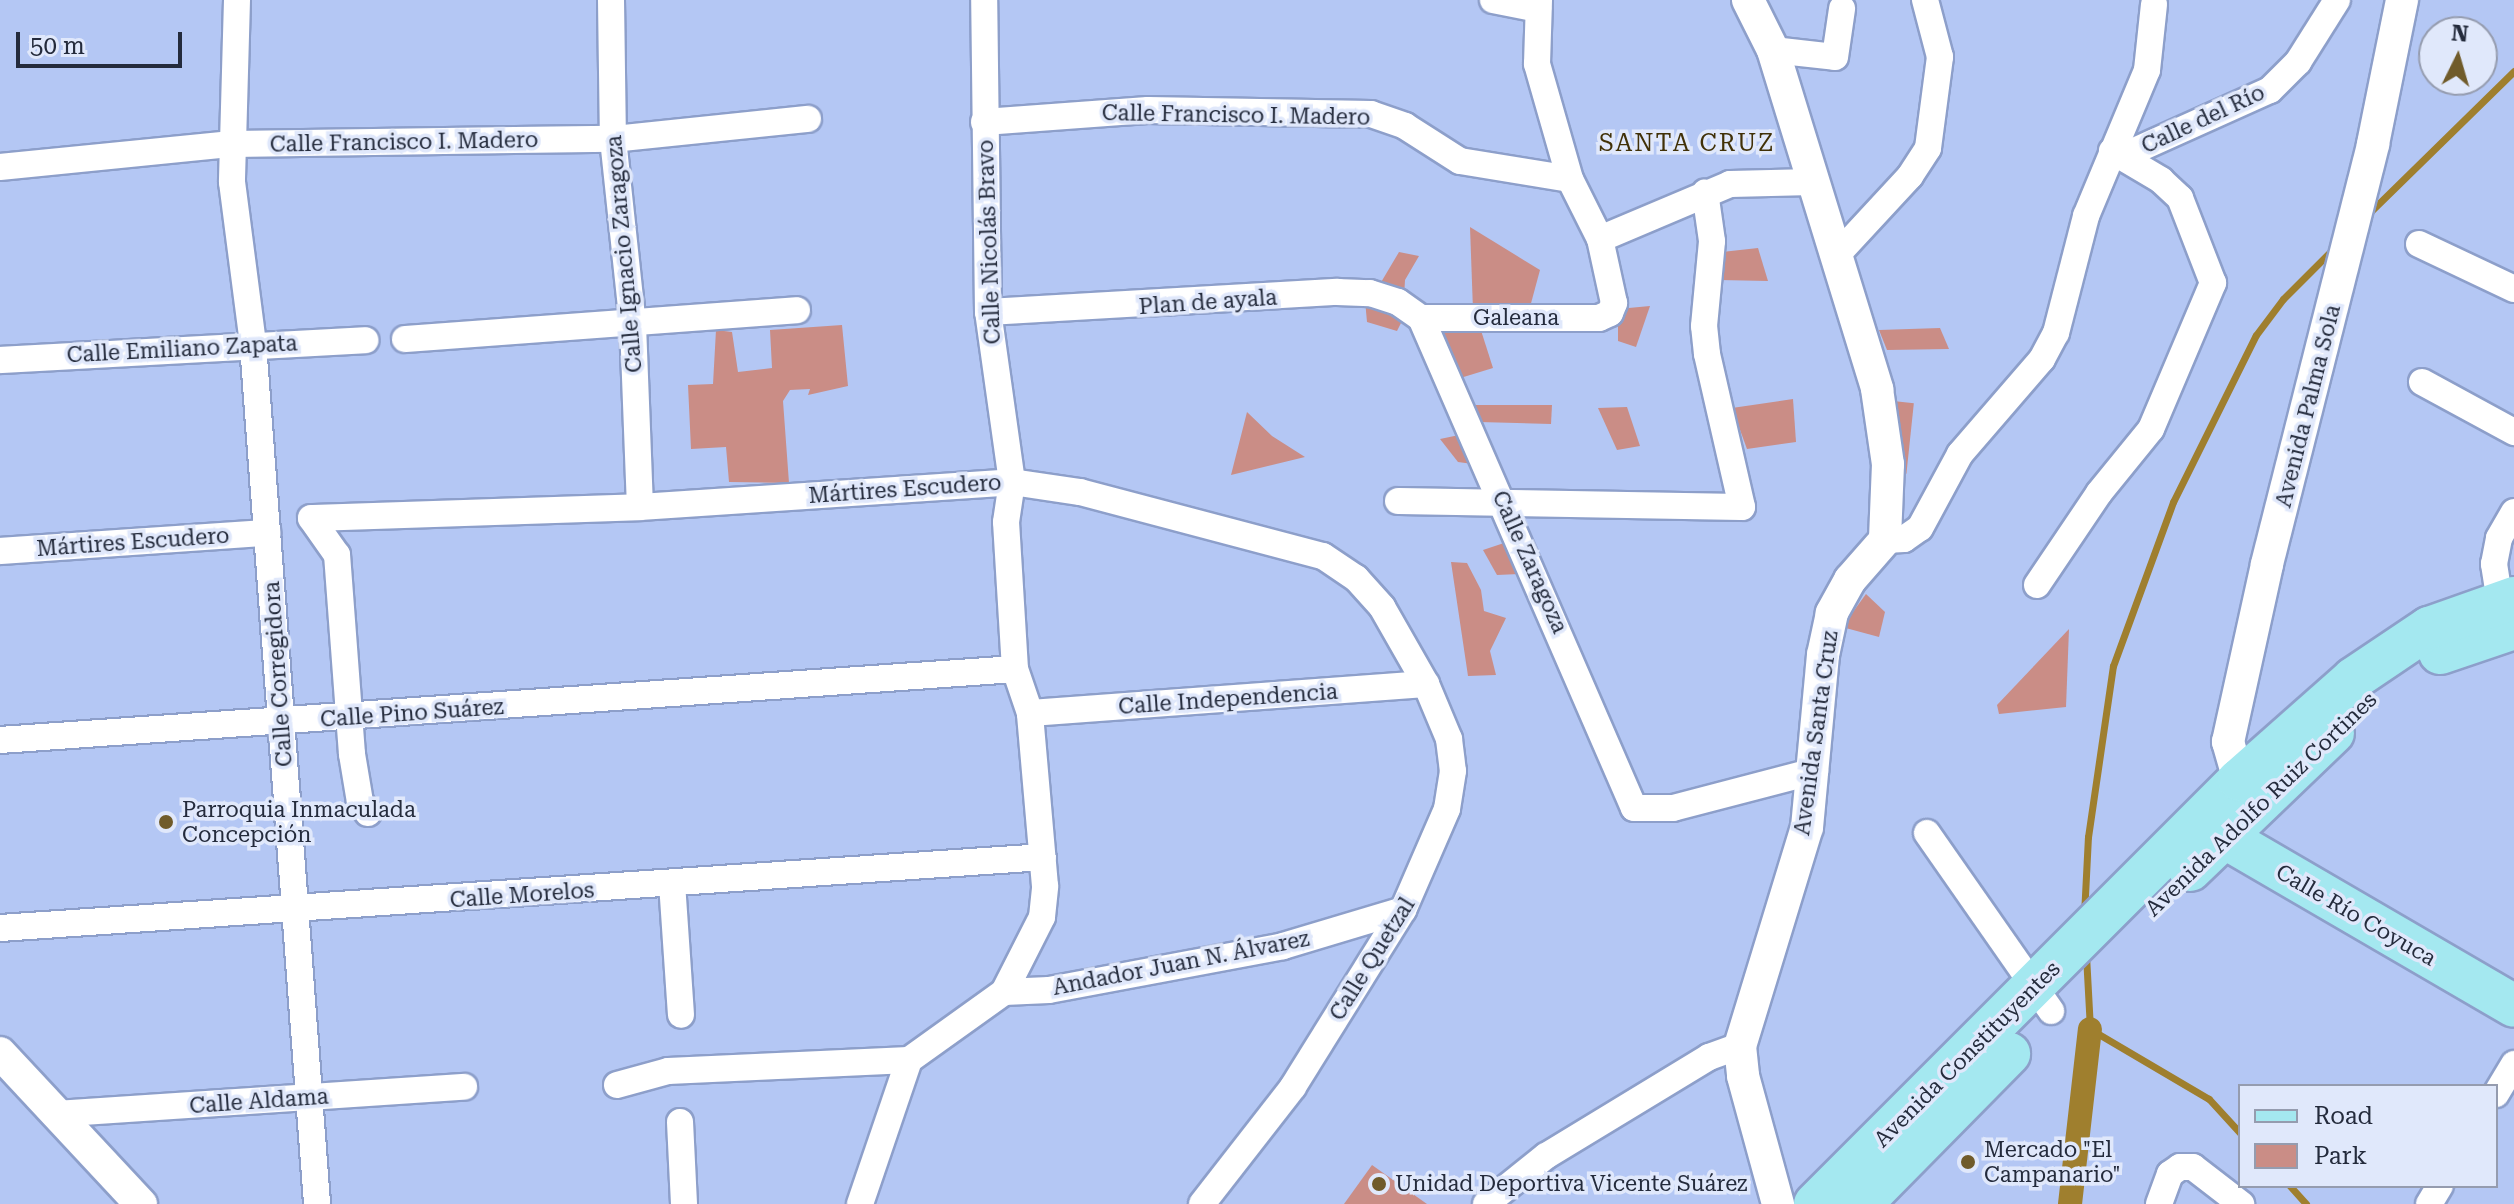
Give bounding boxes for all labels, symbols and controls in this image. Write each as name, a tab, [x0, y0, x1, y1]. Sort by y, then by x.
scale bar	[20, 16, 186, 66]
north arrow	[2418, 16, 2498, 96]
text: N	[2450, 20, 2469, 47]
text: 50 m	[30, 32, 85, 60]
street label: Calle del Río	[2137, 79, 2269, 159]
street label: Calle Francisco I. Madero	[1102, 99, 1370, 131]
street label: Calle Francisco I. Madero	[270, 126, 538, 158]
district label: SANTA CRUZ	[1599, 130, 1775, 158]
street label: Calle Ignacio Zaragoza	[600, 134, 648, 374]
street label: Calle Nicolás Bravo	[972, 139, 1006, 345]
street label: Plan de ayala	[1138, 284, 1278, 320]
street label: Avenida Palma Sola	[2270, 302, 2346, 510]
street label: Galeana	[1473, 305, 1559, 331]
street label: Calle Emiliano Zapata	[66, 330, 298, 368]
street label: Mártires Escudero	[808, 469, 1002, 509]
street label: Calle Zaragoza	[1487, 487, 1573, 637]
street label: Mártires Escudero	[36, 522, 230, 562]
street label: Calle Corregidora	[258, 580, 298, 768]
street label: Avenida Santa Cruz	[1789, 629, 1843, 837]
street label: Calle Independencia	[1117, 678, 1339, 720]
street label: Avenida Adolfo Ruiz Cortines	[2140, 686, 2382, 922]
street label: Calle Pino Suárez	[319, 693, 505, 733]
place label: Parroquia Inmaculada Concepción	[182, 796, 416, 848]
marker: Parroquia Inmaculada Concepción	[157, 813, 175, 831]
street label: Calle Río Coyuca	[2271, 858, 2441, 972]
street label: Calle Morelos	[449, 877, 595, 913]
street label: Calle Quetzal	[1324, 893, 1420, 1025]
street label: Andador Juan N. Álvarez	[1050, 925, 1312, 1001]
street label: Avenida Constituyentes	[1868, 955, 2066, 1153]
street label: Calle Aldama	[189, 1083, 329, 1119]
legend	[2238, 1084, 2498, 1188]
text: Road	[2314, 1102, 2373, 1130]
place label: Mercado "El Campanario"	[1984, 1136, 2121, 1188]
text: Park	[2314, 1142, 2367, 1170]
marker: Mercado "El Campanario"	[1959, 1153, 1977, 1171]
place label: Unidad Deportiva Vicente Suárez	[1395, 1171, 1747, 1197]
marker: Unidad Deportiva Vicente Suárez	[1370, 1175, 1388, 1193]

